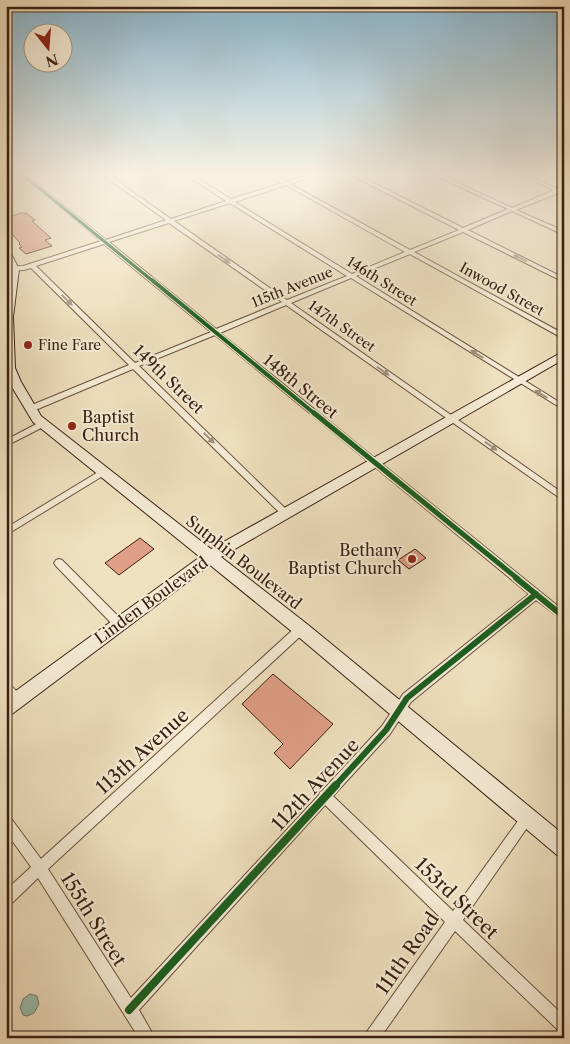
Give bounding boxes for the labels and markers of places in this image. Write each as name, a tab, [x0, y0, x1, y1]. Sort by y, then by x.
place label: Fine Fare	[38, 336, 101, 354]
marker: Fine Fare	[22, 339, 34, 351]
place label: Baptist Church	[82, 407, 139, 445]
marker: Baptist Church	[66, 420, 78, 432]
place label: Bethany Baptist Church	[288, 540, 403, 578]
marker: Bethany Baptist Church	[406, 553, 418, 565]

